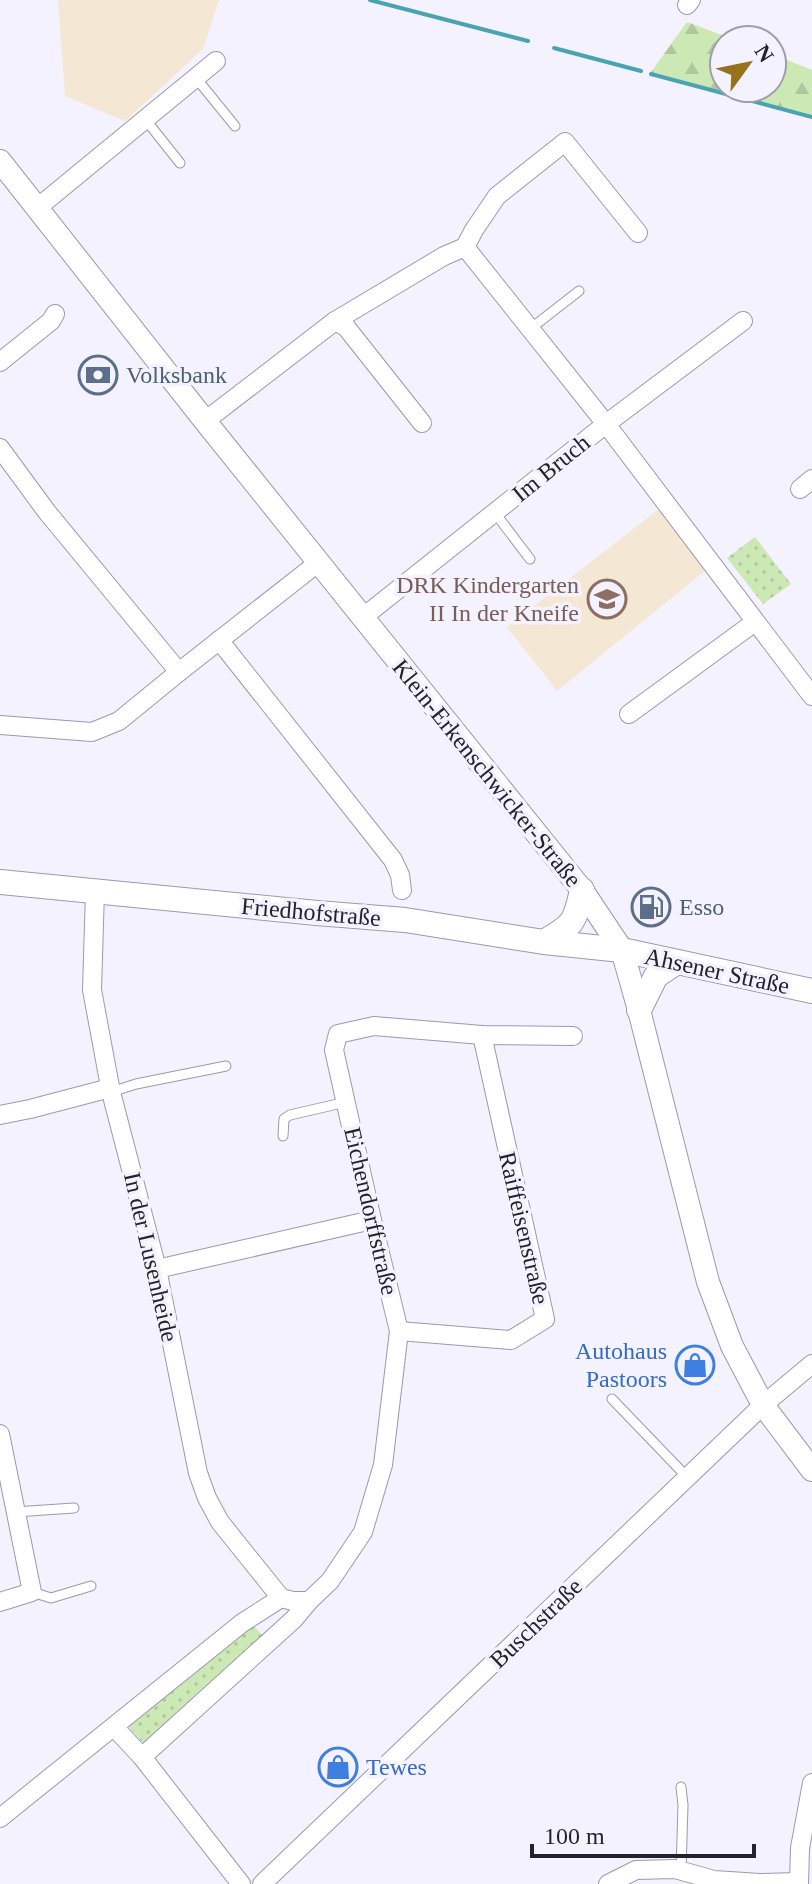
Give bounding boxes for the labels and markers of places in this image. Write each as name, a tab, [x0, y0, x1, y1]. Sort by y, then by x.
bank icon: Volksbank	[77, 354, 119, 396]
place label: Volksbank	[126, 362, 227, 388]
place label: DRK Kindergarten II In der Kneife	[396, 572, 579, 626]
school or university icon: DRK Kindergarten II In der Kneife	[586, 578, 628, 620]
fuel station icon: Esso	[630, 886, 672, 928]
place label: Esso	[679, 894, 724, 920]
place label: Autohaus Pastoors	[575, 1338, 667, 1392]
shop icon: Autohaus Pastoors	[674, 1344, 716, 1386]
shop icon: Tewes	[317, 1746, 359, 1788]
place label: Tewes	[366, 1754, 427, 1780]

